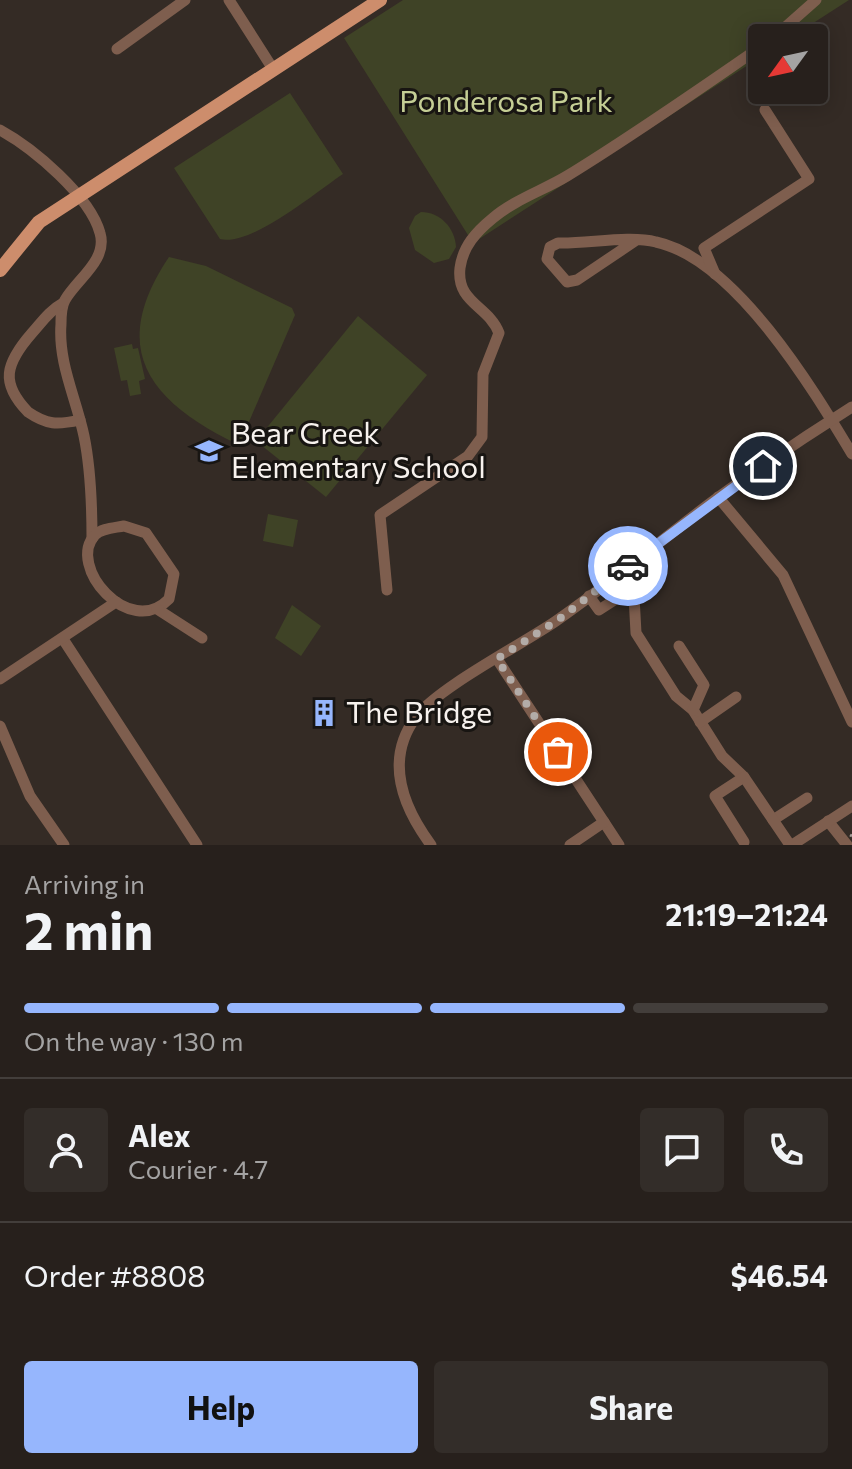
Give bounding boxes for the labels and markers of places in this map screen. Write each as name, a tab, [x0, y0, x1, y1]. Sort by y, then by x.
place label: Bear Creek Elementary School	[231, 413, 486, 484]
pin	[729, 432, 797, 500]
school or university icon: Bear Creek Elementary School	[194, 436, 224, 466]
place label: The Bridge	[346, 692, 492, 729]
building icon: The Bridge	[309, 698, 339, 728]
pin	[524, 718, 592, 786]

